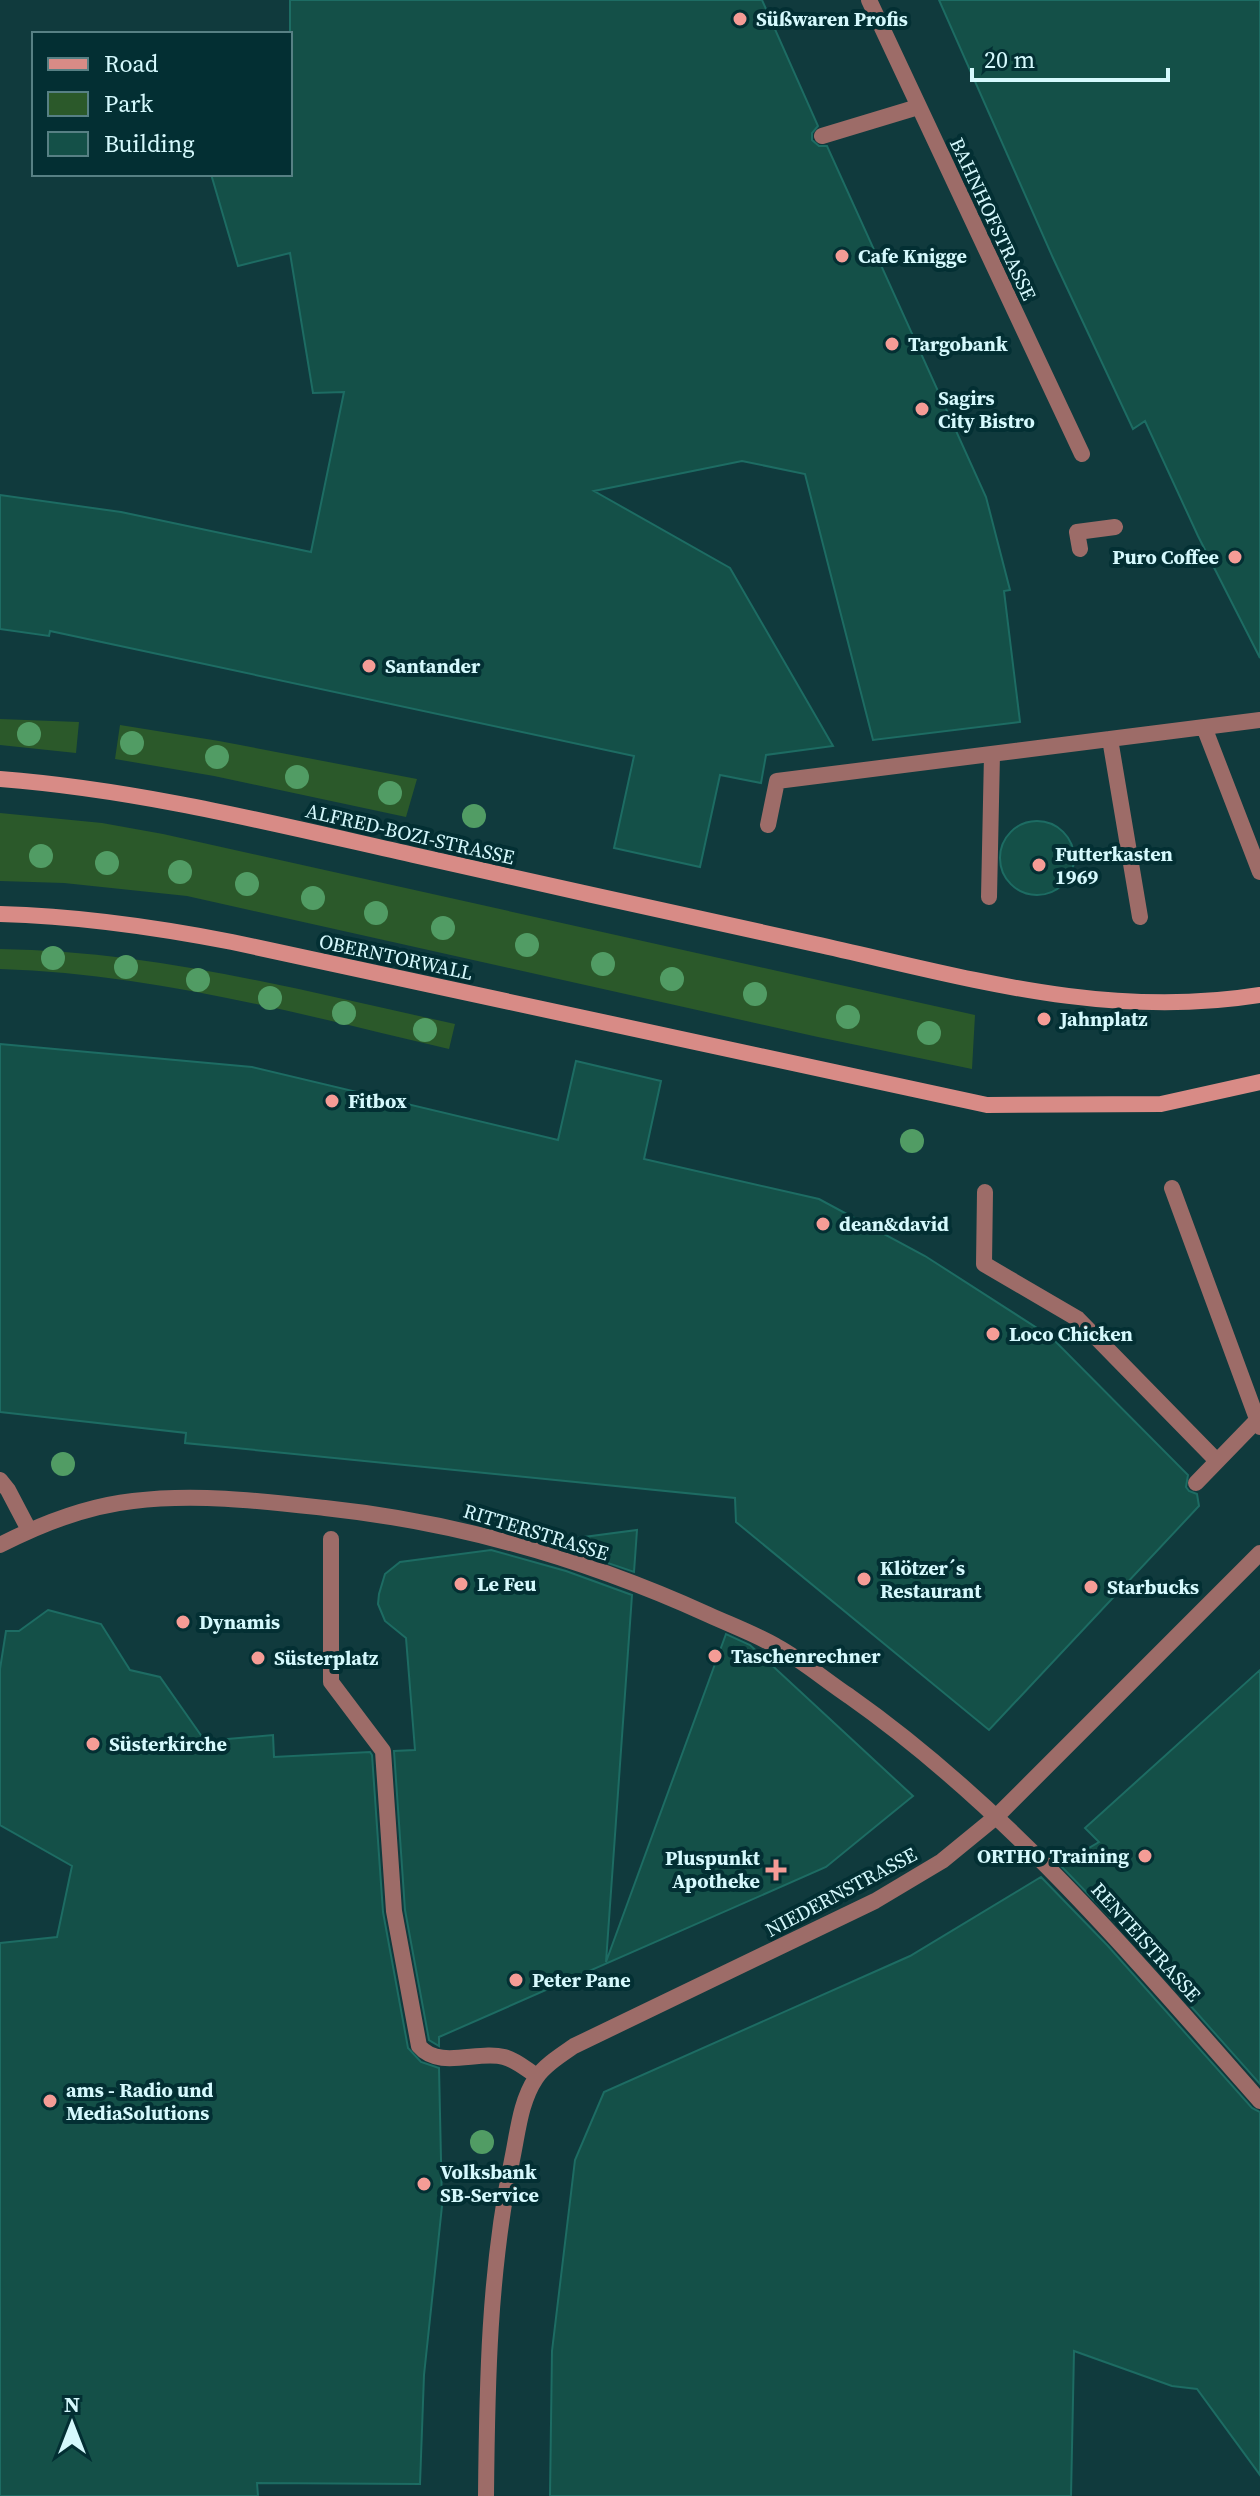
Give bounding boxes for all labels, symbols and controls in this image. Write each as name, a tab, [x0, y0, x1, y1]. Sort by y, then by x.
place label: Süßwaren Profis	[756, 5, 908, 33]
marker: Süßwaren Profis	[731, 10, 749, 28]
legend	[32, 32, 292, 176]
scale bar	[972, 32, 1168, 82]
text: 20 m	[984, 43, 1035, 76]
text: Road	[104, 47, 159, 80]
text: Park	[104, 87, 154, 120]
text: Building	[104, 127, 195, 160]
street label: BAHNHOFSTRASSE	[943, 133, 1043, 305]
place label: Cafe Knigge	[858, 242, 967, 270]
marker: Cafe Knigge	[833, 247, 851, 265]
place label: Targobank	[908, 330, 1008, 358]
marker: Targobank	[883, 335, 901, 353]
place label: Sagirs City Bistro	[938, 384, 1035, 435]
marker: Sagirs City Bistro	[913, 400, 931, 418]
place label: Puro Coffee	[1112, 543, 1219, 571]
marker: Puro Coffee	[1226, 548, 1244, 566]
place label: Santander	[385, 652, 481, 680]
marker: Santander	[360, 657, 378, 675]
street label: ALFRED-BOZI-STRASSE	[303, 796, 517, 872]
place label: Futterkasten 1969	[1055, 840, 1173, 891]
marker: Futterkasten 1969	[1030, 856, 1048, 874]
street label: OBERNTORWALL	[316, 927, 476, 987]
place label: Jahnplatz	[1058, 1005, 1148, 1033]
marker: Jahnplatz	[1035, 1010, 1053, 1028]
place label: Fitbox	[348, 1087, 407, 1115]
marker: Fitbox	[323, 1092, 341, 1110]
place label: dean&david	[839, 1210, 949, 1238]
marker: dean&david	[814, 1215, 832, 1233]
place label: Loco Chicken	[1009, 1320, 1133, 1348]
marker: Loco Chicken	[984, 1325, 1002, 1343]
street label: RITTERSTRASSE	[460, 1497, 612, 1567]
place label: Klötzer´s Restaurant	[880, 1554, 982, 1605]
place label: Le Feu	[477, 1570, 536, 1598]
marker: Klötzer´s Restaurant	[855, 1570, 873, 1588]
place label: Starbucks	[1107, 1573, 1199, 1601]
marker: Le Feu	[452, 1575, 470, 1593]
marker: Starbucks	[1082, 1578, 1100, 1596]
place label: Dynamis	[199, 1608, 280, 1636]
marker: Dynamis	[174, 1613, 192, 1631]
place label: Taschenrechner	[731, 1642, 881, 1670]
place label: Süsterplatz	[274, 1644, 378, 1672]
marker: Taschenrechner	[706, 1647, 724, 1665]
marker: Süsterplatz	[249, 1649, 267, 1667]
place label: Süsterkirche	[109, 1730, 227, 1758]
marker: Süsterkirche	[84, 1735, 102, 1753]
street label: NIEDERNSTRASSE	[760, 1840, 922, 1944]
place label: ORTHO Training	[977, 1842, 1129, 1870]
place label: Pluspunkt Apotheke	[665, 1844, 761, 1895]
marker: ORTHO Training	[1136, 1847, 1154, 1865]
marker: Pluspunkt Apotheke	[767, 1861, 785, 1879]
street label: RENTEISTRASSE	[1085, 1876, 1207, 2008]
place label: Peter Pane	[532, 1966, 631, 1994]
marker: Peter Pane	[507, 1971, 525, 1989]
place label: ams - Radio und MediaSolutions	[66, 2076, 214, 2127]
marker: ams - Radio und MediaSolutions	[41, 2092, 59, 2110]
place label: Volksbank SB-Service	[440, 2158, 539, 2209]
marker: Volksbank SB-Service	[415, 2175, 433, 2193]
north arrow	[32, 2384, 112, 2464]
text: N	[64, 2389, 80, 2419]

